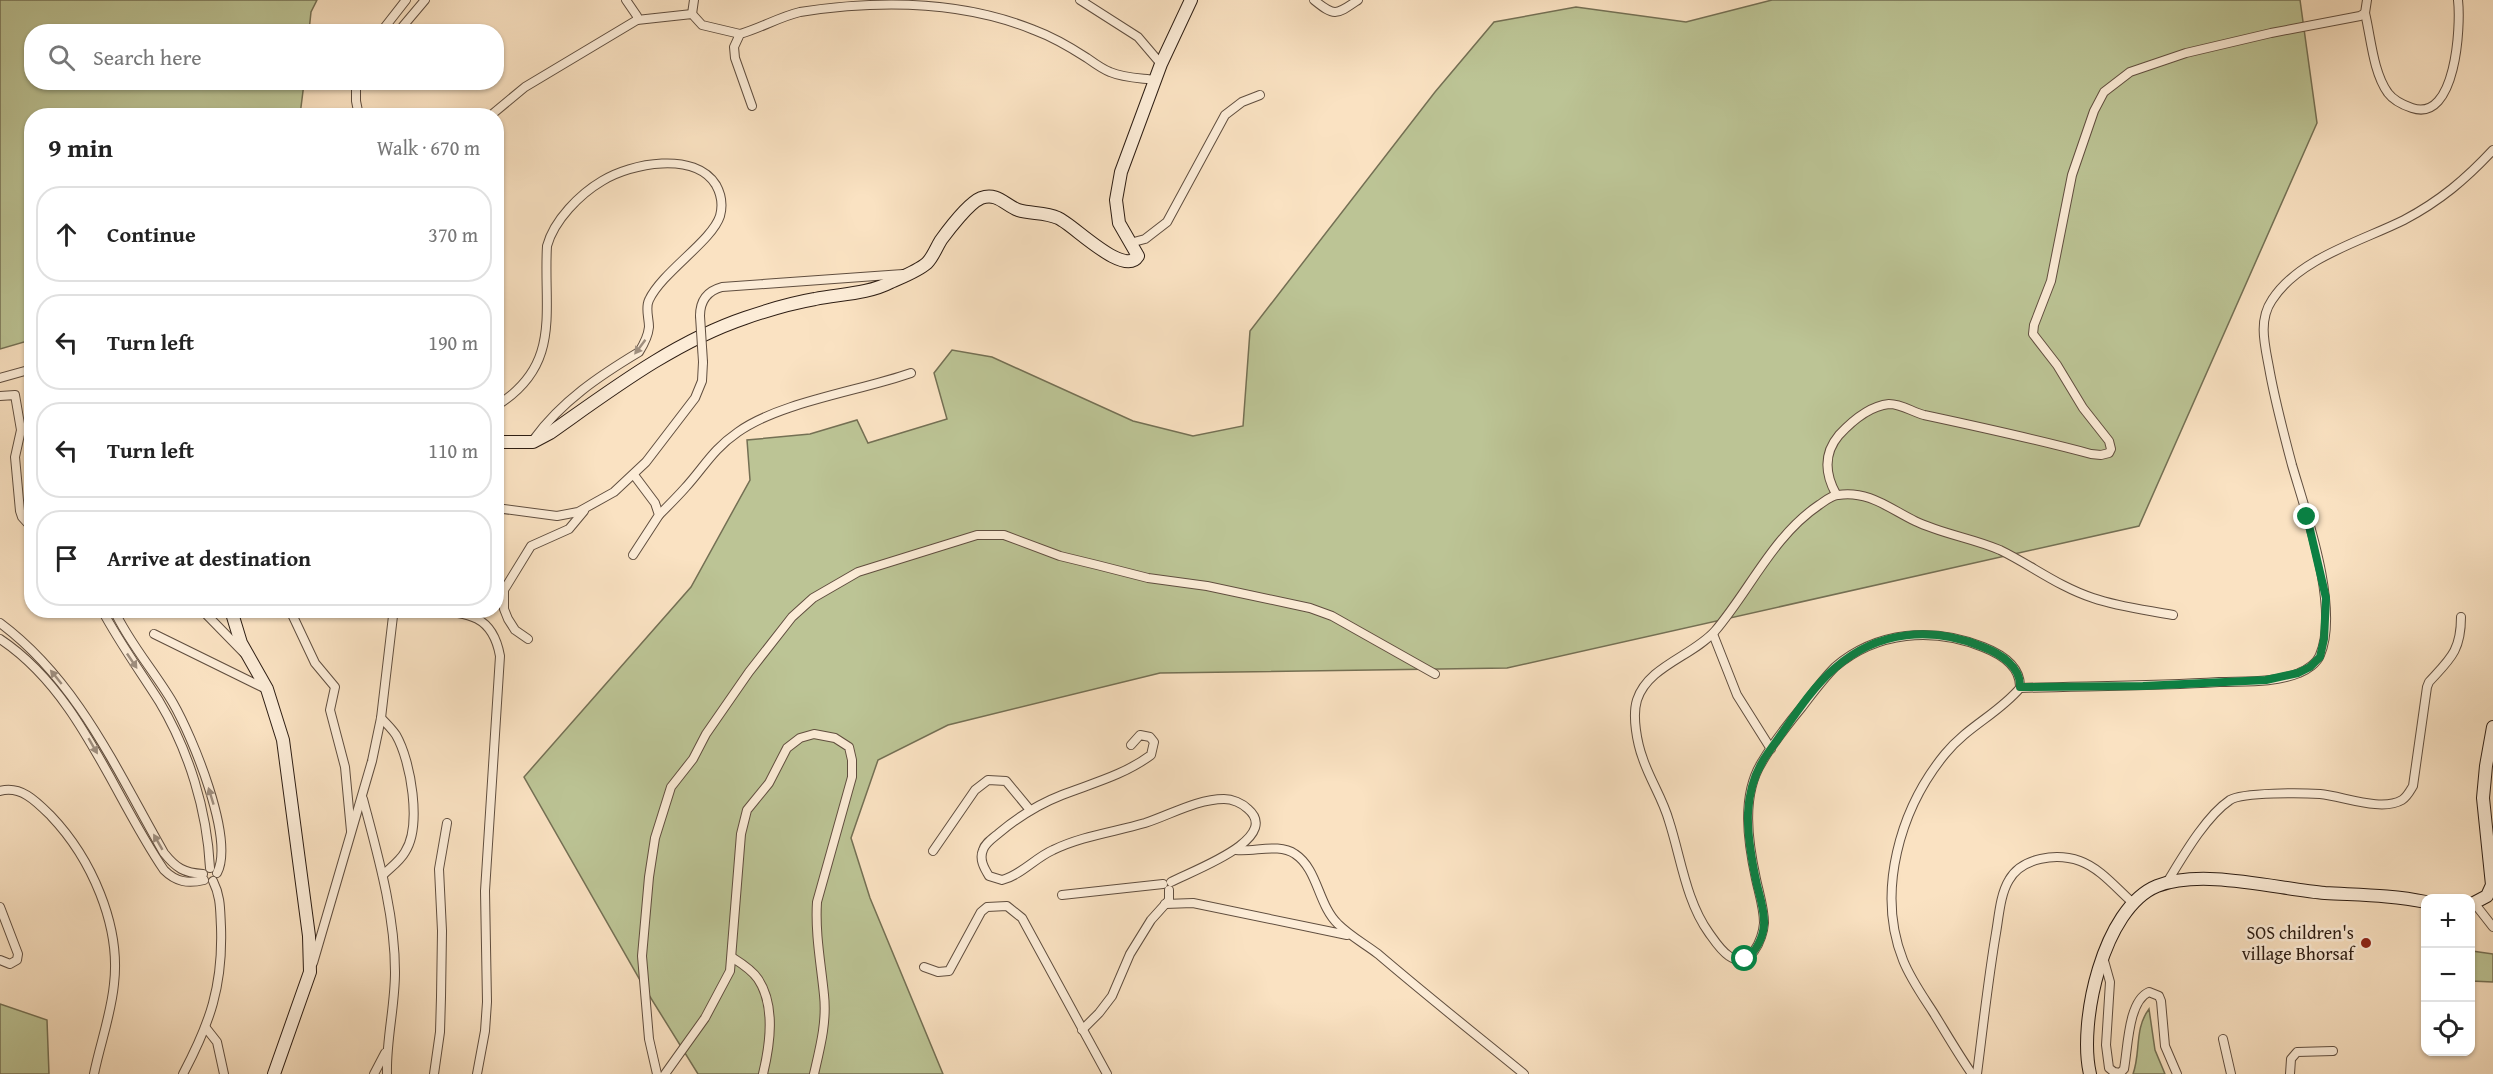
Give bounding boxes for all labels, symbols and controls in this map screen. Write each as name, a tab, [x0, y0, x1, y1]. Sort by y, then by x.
search box	[24, 24, 504, 90]
icon: search	[45, 41, 78, 74]
text: Search here	[93, 41, 202, 73]
text: 9 min	[48, 128, 113, 167]
text: Walk · 670 m	[377, 133, 480, 162]
icon: ahead	[50, 218, 83, 251]
text: Continue	[107, 218, 196, 250]
text: 370 m	[428, 220, 478, 249]
icon: left	[50, 326, 83, 359]
text: Turn left	[107, 326, 194, 358]
text: 190 m	[428, 328, 478, 357]
one-way arrow	[634, 339, 646, 355]
icon: left	[50, 434, 83, 467]
text: Turn left	[107, 434, 194, 466]
text: 110 m	[428, 436, 478, 465]
route end	[2293, 503, 2319, 529]
icon: arrive	[50, 542, 83, 575]
text: Arrive at destination	[107, 542, 311, 574]
one-way arrow	[126, 652, 138, 668]
one-way arrow	[50, 669, 63, 685]
one-way arrow	[88, 738, 98, 755]
one-way arrow	[206, 787, 215, 805]
one-way arrow	[153, 834, 164, 850]
map controls	[2421, 894, 2475, 1056]
button: +	[2421, 894, 2475, 948]
place label: SOS children's village Bhorsaf	[2242, 919, 2356, 967]
marker: SOS children's village Bhorsaf	[2359, 936, 2373, 950]
route start	[1731, 945, 1757, 971]
button: −	[2421, 948, 2475, 1002]
button: locate	[2421, 1002, 2475, 1056]

